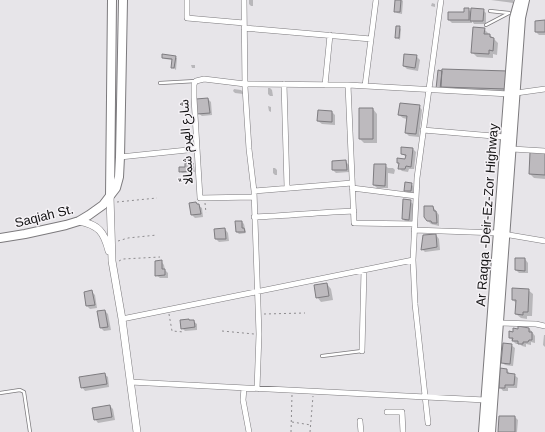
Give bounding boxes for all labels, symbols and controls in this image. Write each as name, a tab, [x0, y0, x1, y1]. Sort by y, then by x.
street label: شارع الهرم شمالًا	[174, 99, 199, 185]
street label: Ar Raqqa -Deir-Ez-Zor Highway	[473, 122, 501, 307]
street label: Saqiah St.	[13, 201, 75, 231]

